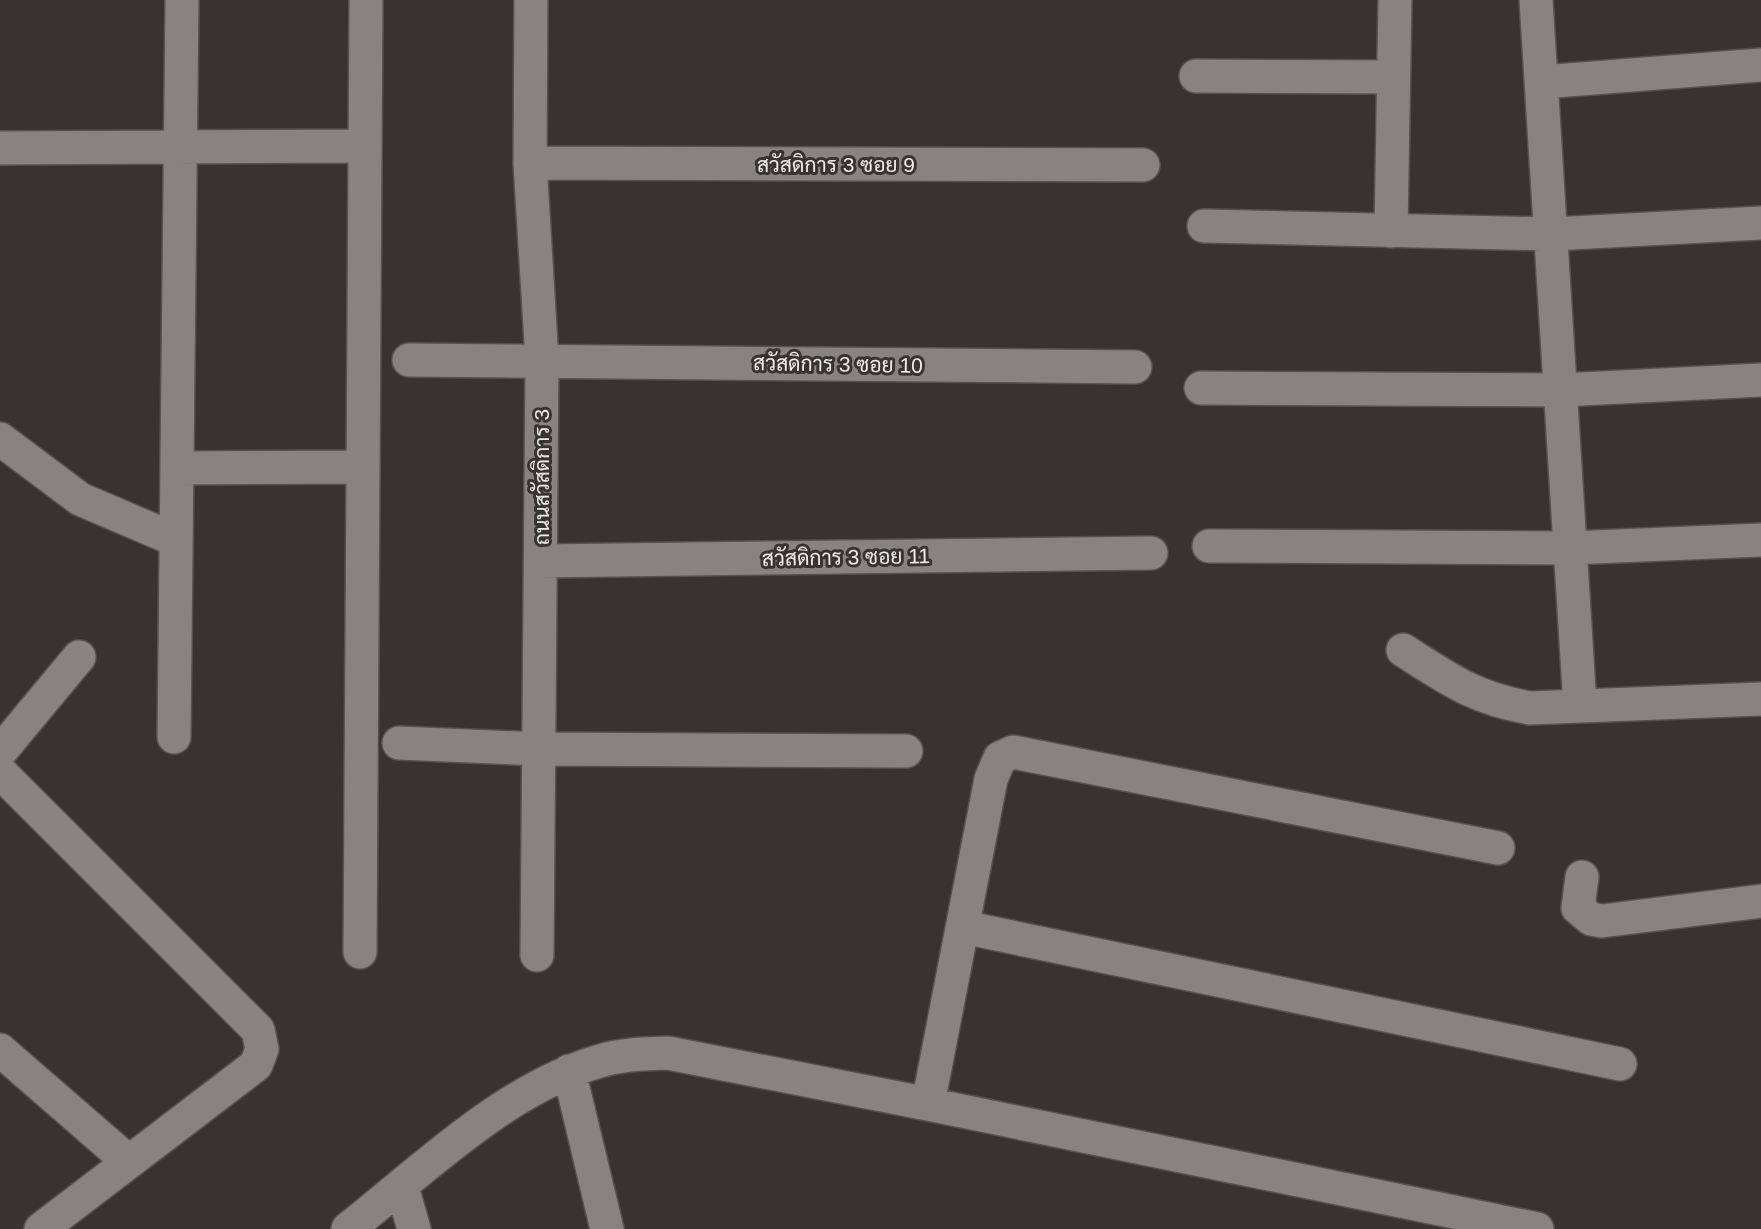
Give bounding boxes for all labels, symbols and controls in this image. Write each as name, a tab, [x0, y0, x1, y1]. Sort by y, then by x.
street label: สวัสดิการ 3 ซอย 9	[757, 153, 915, 176]
street label: สวัสดิการ 3 ซอย 10	[753, 351, 923, 377]
street label: ถนนสวัสดิการ 3	[530, 409, 553, 545]
street label: สวัสดิการ 3 ซอย 11	[762, 544, 930, 570]

